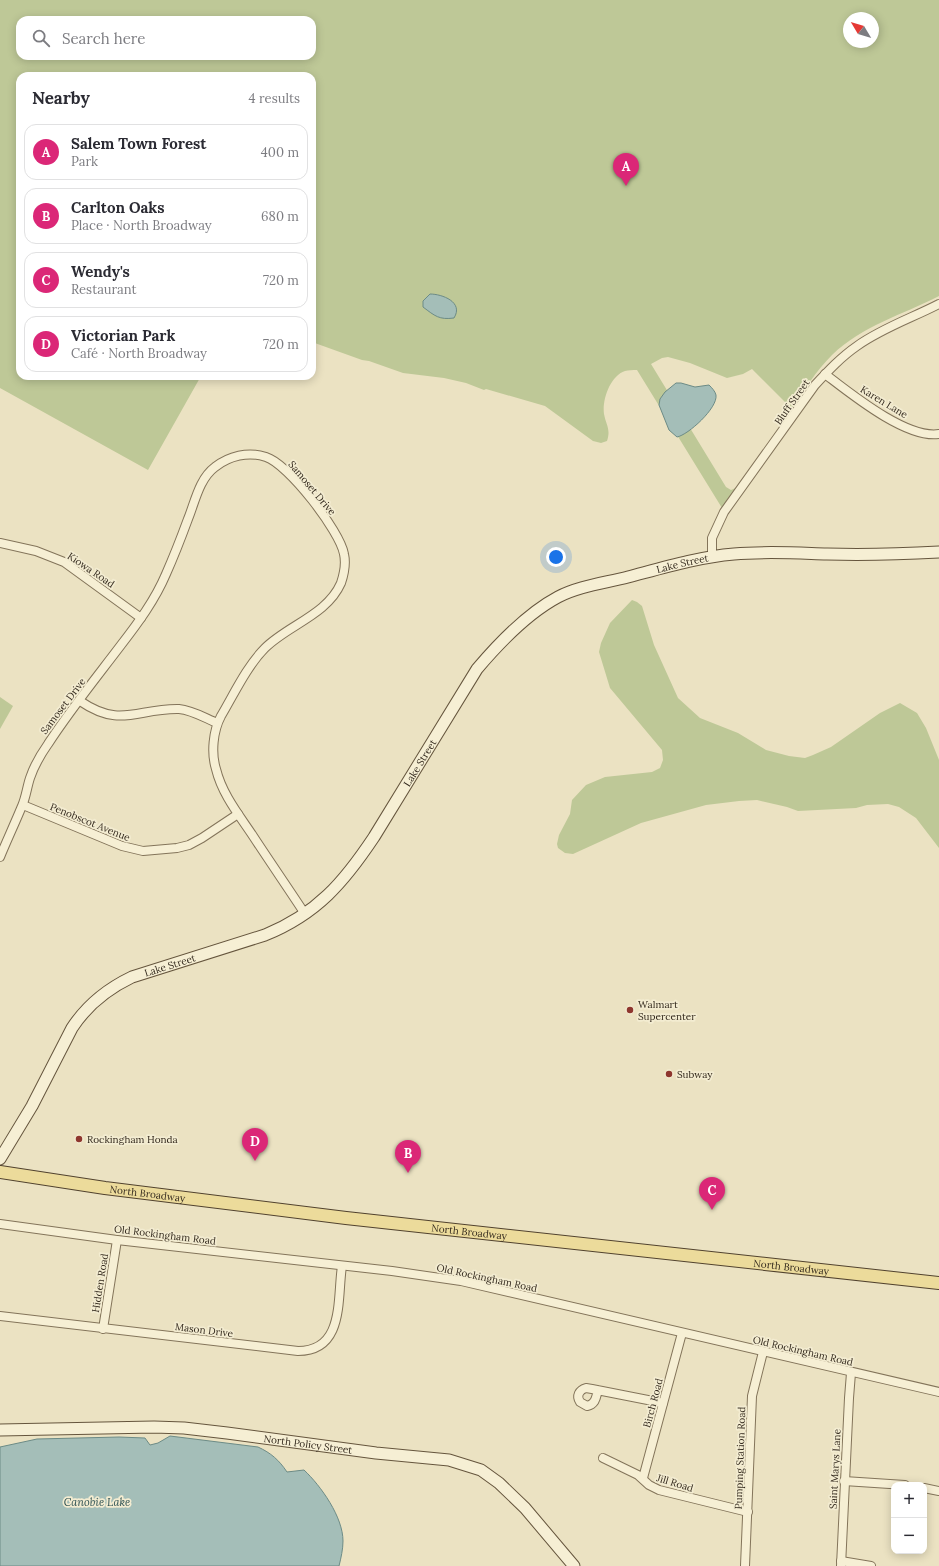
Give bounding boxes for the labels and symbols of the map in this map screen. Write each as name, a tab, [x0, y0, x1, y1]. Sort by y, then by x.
north arrow	[843, 12, 879, 48]
pin: A	[613, 153, 639, 186]
street label: Bluff Street	[772, 377, 812, 427]
street label: Karen Lane	[858, 383, 911, 422]
street label: Samoset Drive	[285, 458, 339, 518]
your location	[546, 547, 566, 567]
street label: Kiowa Road	[65, 549, 117, 591]
street label: Lake Street	[655, 551, 709, 576]
street label: Samoset Drive	[38, 675, 89, 737]
street label: Lake Street	[400, 737, 439, 789]
street label: Penobscot Avenue	[48, 800, 133, 844]
street label: Lake Street	[143, 951, 197, 979]
place label: Walmart Supercenter	[638, 998, 696, 1023]
marker: Walmart Supercenter	[625, 1005, 635, 1015]
place label: Subway	[677, 1068, 713, 1081]
marker: Subway	[664, 1069, 674, 1079]
pin: D	[242, 1128, 268, 1161]
place label: Rockingham Honda	[87, 1133, 178, 1146]
marker: Rockingham Honda	[74, 1134, 84, 1144]
pin: B	[395, 1140, 421, 1173]
pin: C	[699, 1177, 725, 1210]
street label: North Broadway	[109, 1182, 187, 1205]
street label: North Broadway	[431, 1221, 508, 1242]
street label: Old Rockingham Road	[113, 1222, 217, 1248]
street label: Hidden Road	[89, 1252, 111, 1314]
street label: North Broadway	[753, 1256, 830, 1277]
street label: Old Rockingham Road	[435, 1261, 539, 1295]
street label: Mason Drive	[174, 1320, 234, 1340]
street label: Old Rockingham Road	[752, 1333, 854, 1369]
street label: Birch Road	[640, 1377, 666, 1429]
street label: Pumping Station Road	[732, 1406, 748, 1510]
street label: Saint Marys Lane	[826, 1428, 844, 1509]
street label: North Policy Street	[263, 1431, 353, 1456]
street label: Jill Road	[654, 1471, 695, 1495]
water label: Canobie Lake	[64, 1495, 130, 1509]

